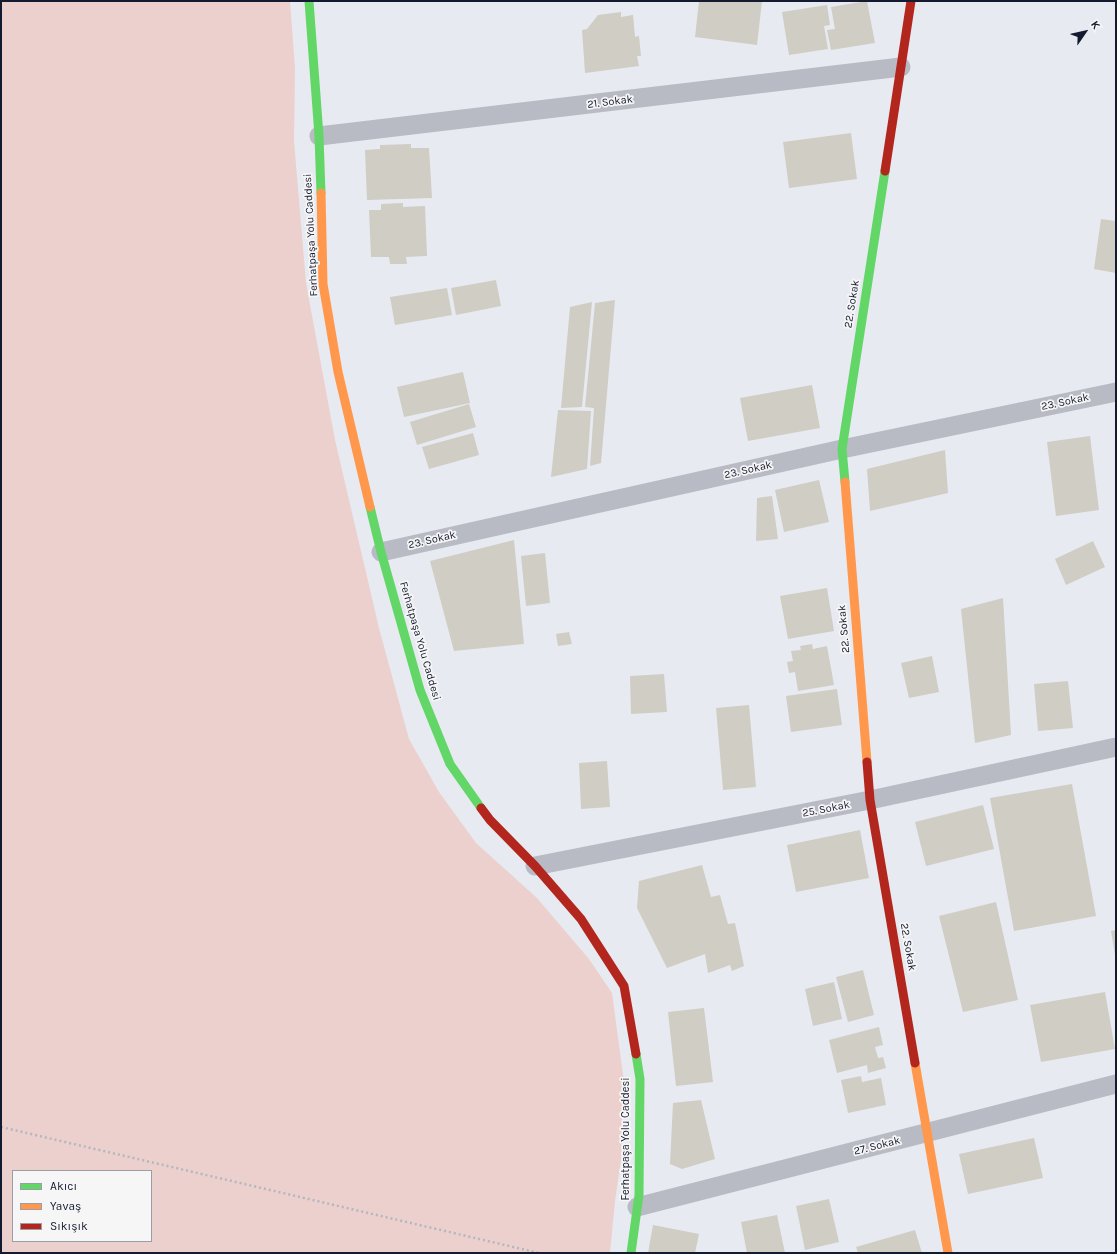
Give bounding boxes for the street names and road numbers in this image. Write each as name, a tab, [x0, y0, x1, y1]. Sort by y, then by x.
street label: 21. Sokak	[587, 93, 633, 111]
street label: Ferhatpaşa Yolu Caddesi	[301, 173, 321, 297]
street label: 22. Sokak	[842, 279, 862, 329]
street label: 23. Sokak	[1040, 390, 1090, 414]
street label: 23. Sokak	[723, 458, 773, 482]
street label: 23. Sokak	[407, 528, 457, 552]
street label: Ferhatpaşa Yolu Caddesi	[397, 580, 443, 702]
street label: 22. Sokak	[835, 604, 853, 654]
street label: 25. Sokak	[801, 798, 851, 820]
street label: 22. Sokak	[897, 922, 919, 972]
street label: Ferhatpaşa Yolu Caddesi	[619, 1077, 633, 1201]
street label: 27. Sokak	[852, 1134, 902, 1158]

